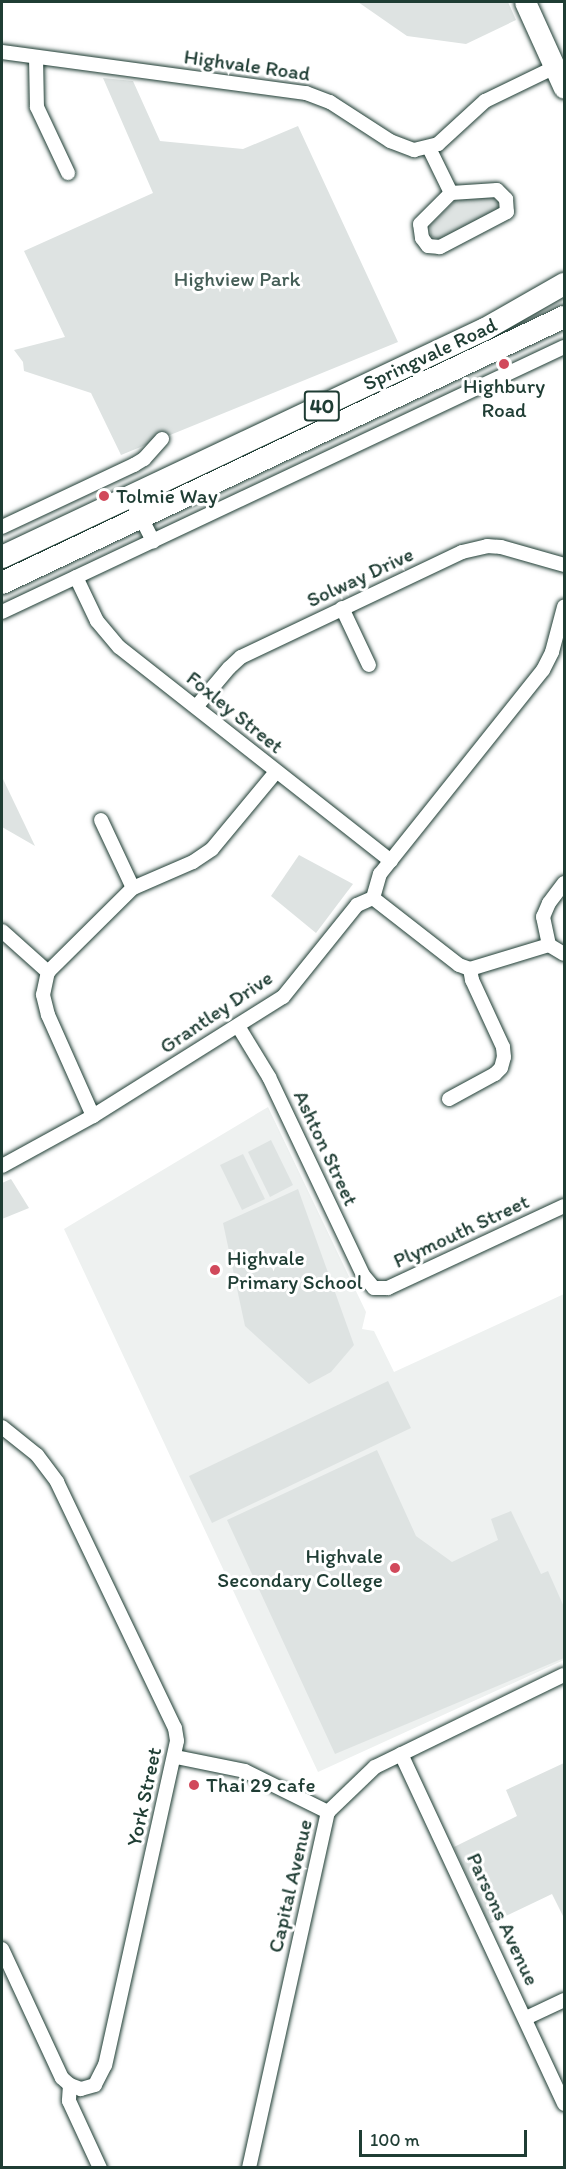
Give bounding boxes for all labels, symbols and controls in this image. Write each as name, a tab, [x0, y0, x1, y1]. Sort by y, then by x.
street label: Highvale Road	[182, 44, 312, 86]
park label: Highview Park	[174, 266, 300, 292]
street label: Springvale Road	[359, 312, 501, 396]
marker: Highbury Road	[497, 357, 511, 371]
place label: Highbury Road	[463, 373, 545, 423]
road number: 40	[302, 389, 342, 423]
place label: Tolmie Way	[116, 483, 217, 509]
marker: Tolmie Way	[97, 489, 111, 503]
street label: Solway Drive	[303, 541, 417, 613]
street label: Foxley Street	[181, 665, 289, 759]
street label: Grantley Drive	[155, 965, 277, 1059]
street label: Ashton Street	[288, 1086, 364, 1210]
street label: Plymouth Street	[389, 1189, 533, 1273]
place label: Highvale Primary School	[227, 1245, 363, 1295]
marker: Highvale Primary School	[208, 1263, 222, 1277]
place label: Highvale Secondary College	[217, 1543, 383, 1593]
marker: Highvale Secondary College	[388, 1561, 402, 1575]
street label: York Street	[121, 1745, 167, 1849]
place label: Thai 29 cafe	[206, 1772, 316, 1798]
marker: Thai 29 cafe	[187, 1778, 201, 1792]
street label: Capital Avenue	[262, 1817, 318, 1955]
street label: Parsons Avenue	[462, 1849, 544, 1989]
scale bar	[362, 2118, 530, 2156]
text: 100 m	[370, 2129, 420, 2151]

